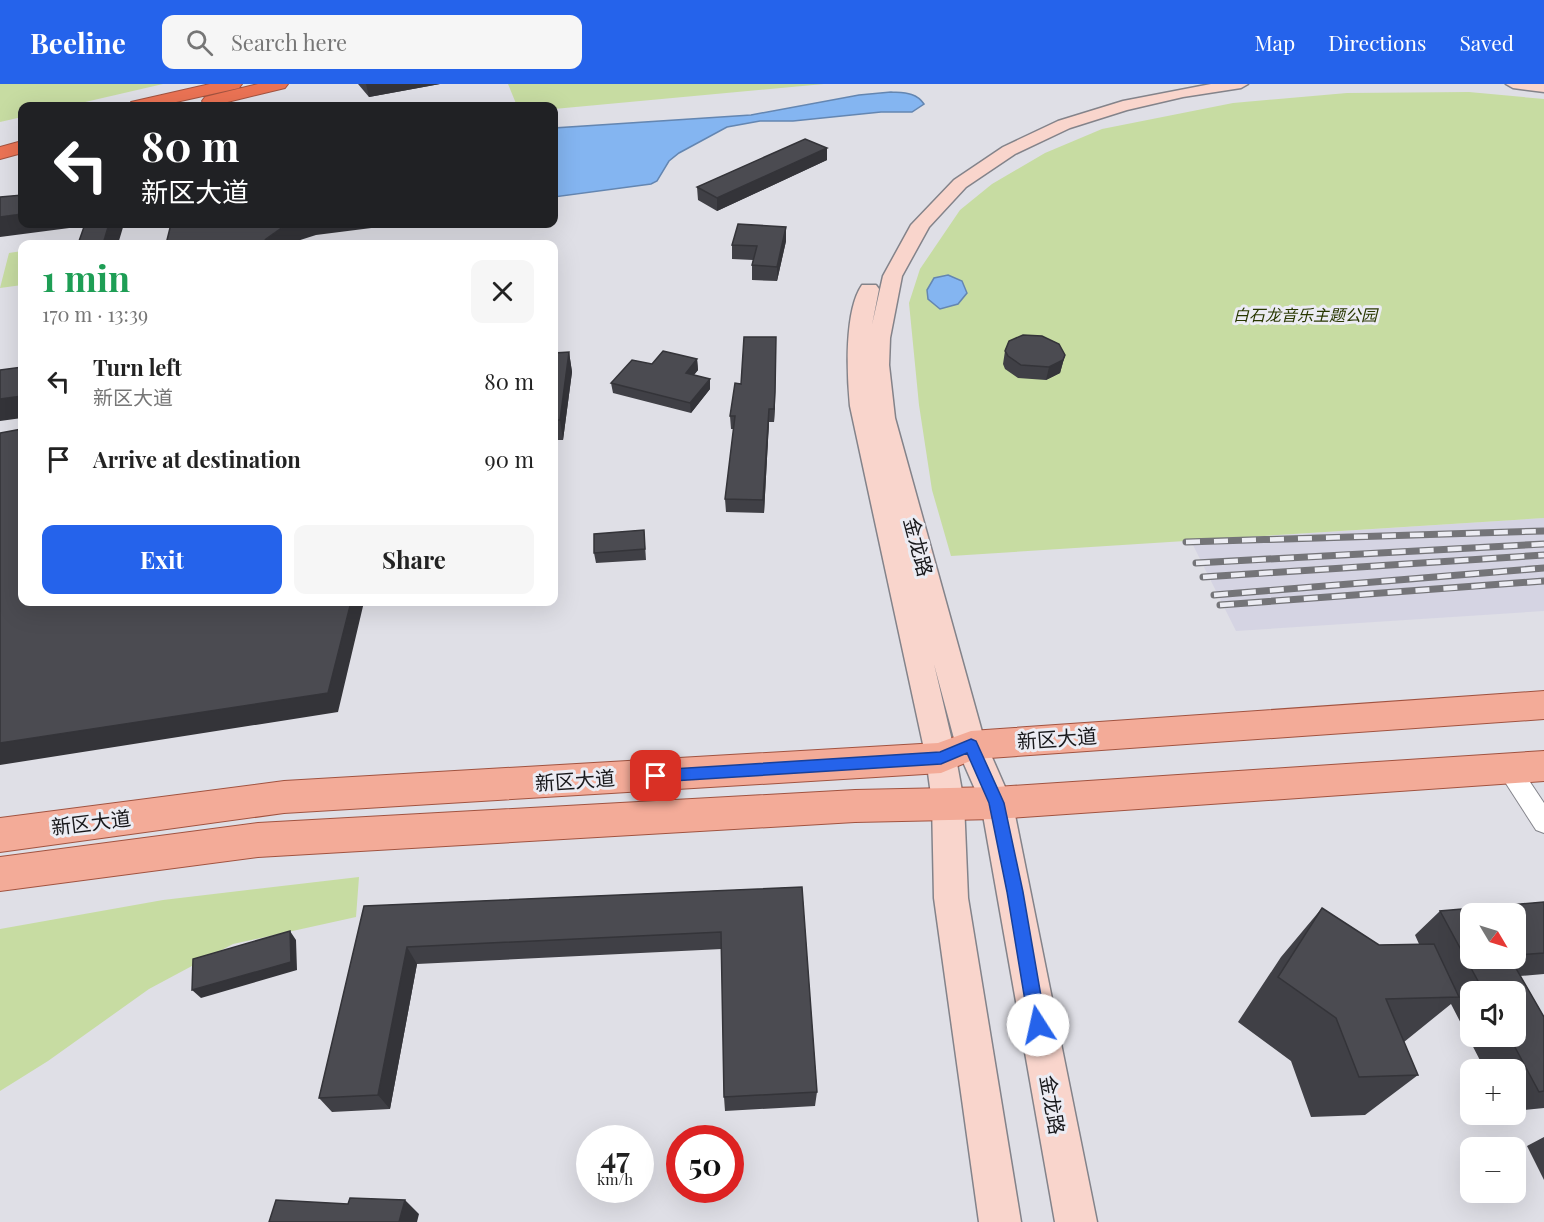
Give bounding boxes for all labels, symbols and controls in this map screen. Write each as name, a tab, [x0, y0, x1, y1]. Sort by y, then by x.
search box	[162, 15, 582, 69]
text: Beeline	[30, 24, 126, 61]
icon: search	[183, 26, 216, 59]
text: Search here	[231, 27, 347, 57]
text: Map	[1254, 28, 1295, 56]
text: Directions	[1328, 28, 1426, 56]
text: Saved	[1459, 28, 1514, 56]
text: 80 m	[141, 117, 239, 173]
icon: left	[42, 126, 120, 204]
text: 新区大道	[141, 173, 249, 209]
text: 1 min	[42, 253, 130, 301]
button: close	[471, 260, 534, 323]
text: 170 m · 13:39	[42, 300, 148, 327]
park label: 白石龙音乐主题公园	[1233, 304, 1379, 325]
text: Turn left	[93, 352, 182, 382]
icon: left	[42, 365, 75, 398]
text: 80 m	[484, 366, 534, 396]
text: 新区大道	[93, 383, 173, 410]
icon: arrive	[42, 443, 75, 476]
text: Arrive at destination	[93, 444, 301, 474]
text: 90 m	[485, 444, 534, 474]
street label: 金龙路	[899, 514, 940, 579]
button: Exit	[42, 525, 282, 594]
button: Share	[294, 525, 534, 594]
street label: 新区大道	[1016, 721, 1098, 754]
pin	[630, 750, 681, 801]
icon: arrive	[639, 759, 672, 792]
street label: 新区大道	[534, 763, 616, 796]
street label: 新区大道	[49, 803, 132, 840]
north arrow	[1460, 903, 1526, 969]
map controls	[1460, 903, 1526, 1203]
button: sound	[1460, 981, 1526, 1047]
position arrow	[1006, 993, 1070, 1057]
button: +	[1460, 1059, 1526, 1125]
street label: 金龙路	[1035, 1073, 1072, 1137]
speed limit sign: 50	[666, 1125, 744, 1203]
text: 47	[600, 1137, 630, 1177]
button: −	[1460, 1137, 1526, 1203]
text: km/h	[597, 1169, 633, 1189]

